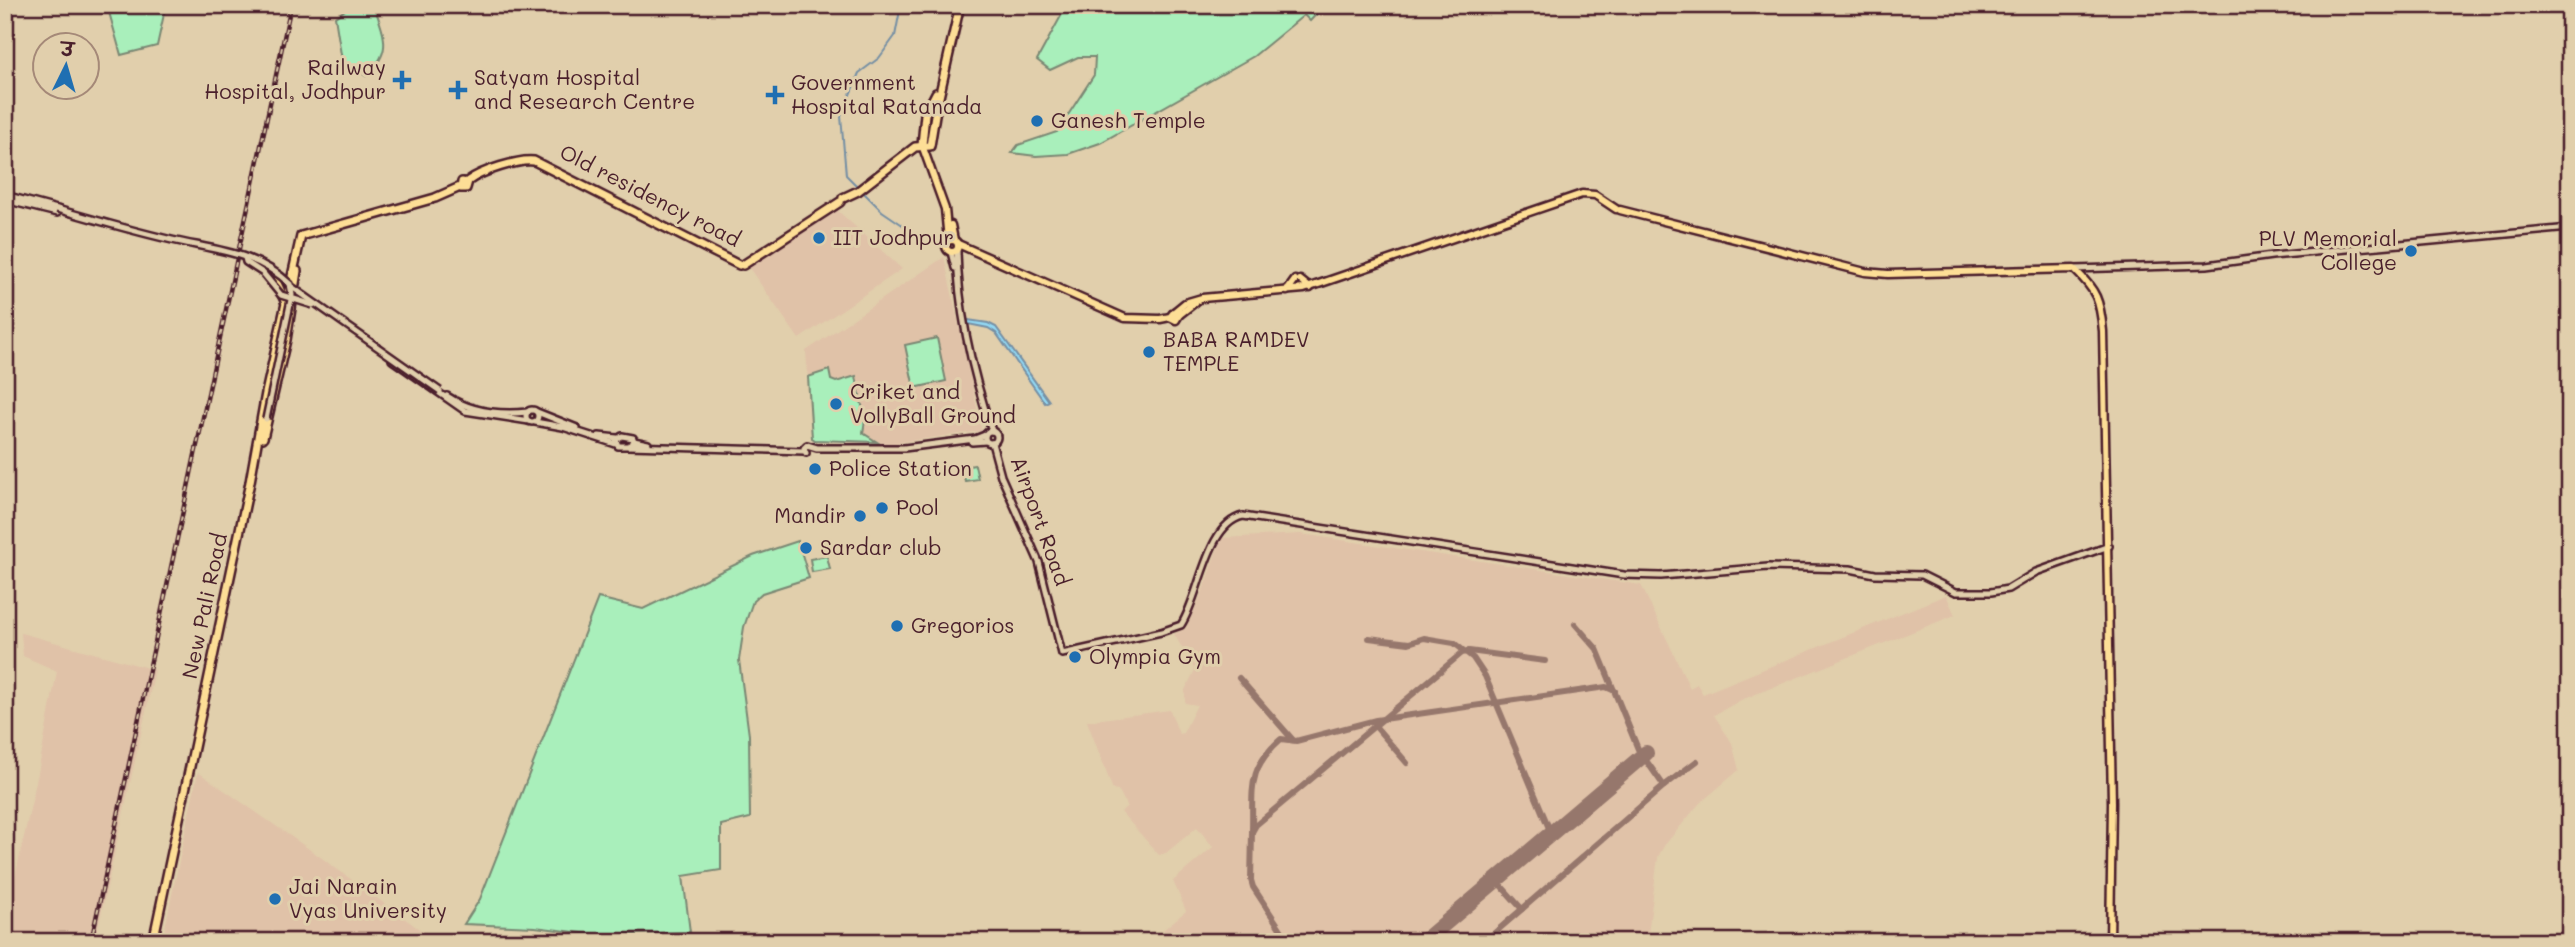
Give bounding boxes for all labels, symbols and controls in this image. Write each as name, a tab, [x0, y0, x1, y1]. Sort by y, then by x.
north arrow	[32, 32, 102, 102]
text: उ	[58, 35, 77, 62]
place label: Railway Hospital, Jodhpur	[204, 53, 386, 104]
place label: Satyam Hospital and Research Centre	[474, 63, 695, 114]
place label: Government Hospital Ratanada	[791, 68, 982, 119]
marker: Railway Hospital, Jodhpur	[392, 70, 412, 90]
marker: Satyam Hospital and Research Centre	[448, 80, 468, 100]
marker: Government Hospital Ratanada	[765, 85, 785, 105]
place label: Ganesh Temple	[1051, 106, 1206, 133]
marker: Ganesh Temple	[1029, 113, 1045, 129]
street label: Old residency road	[556, 137, 746, 252]
place label: IIT Jodhpur	[833, 223, 954, 250]
place label: PLV Memorial College	[2259, 224, 2397, 275]
marker: IIT Jodhpur	[811, 230, 827, 246]
marker: PLV Memorial College	[2403, 243, 2419, 259]
place label: BABA RAMDEV TEMPLE	[1163, 325, 1310, 376]
marker: BABA RAMDEV TEMPLE	[1141, 344, 1157, 360]
place label: Criket and VollyBall Ground	[850, 377, 1016, 428]
marker: Criket and VollyBall Ground	[828, 396, 844, 412]
street label: Airport Road	[1006, 452, 1077, 589]
place label: Police Station	[829, 454, 972, 481]
marker: Police Station	[807, 461, 823, 477]
place label: Pool	[896, 493, 939, 520]
marker: Pool	[874, 500, 890, 516]
place label: Mandir	[774, 501, 846, 528]
marker: Mandir	[852, 508, 868, 524]
street label: New Pali Road	[175, 530, 232, 681]
place label: Sardar club	[820, 533, 942, 560]
marker: Sardar club	[798, 540, 814, 556]
place label: Gregorios	[911, 611, 1014, 638]
marker: Gregorios	[889, 618, 905, 634]
place label: Olympia Gym	[1089, 642, 1221, 669]
marker: Olympia Gym	[1067, 649, 1083, 665]
place label: Jai Narain Vyas University	[289, 872, 447, 923]
marker: Jai Narain Vyas University	[267, 891, 283, 907]

